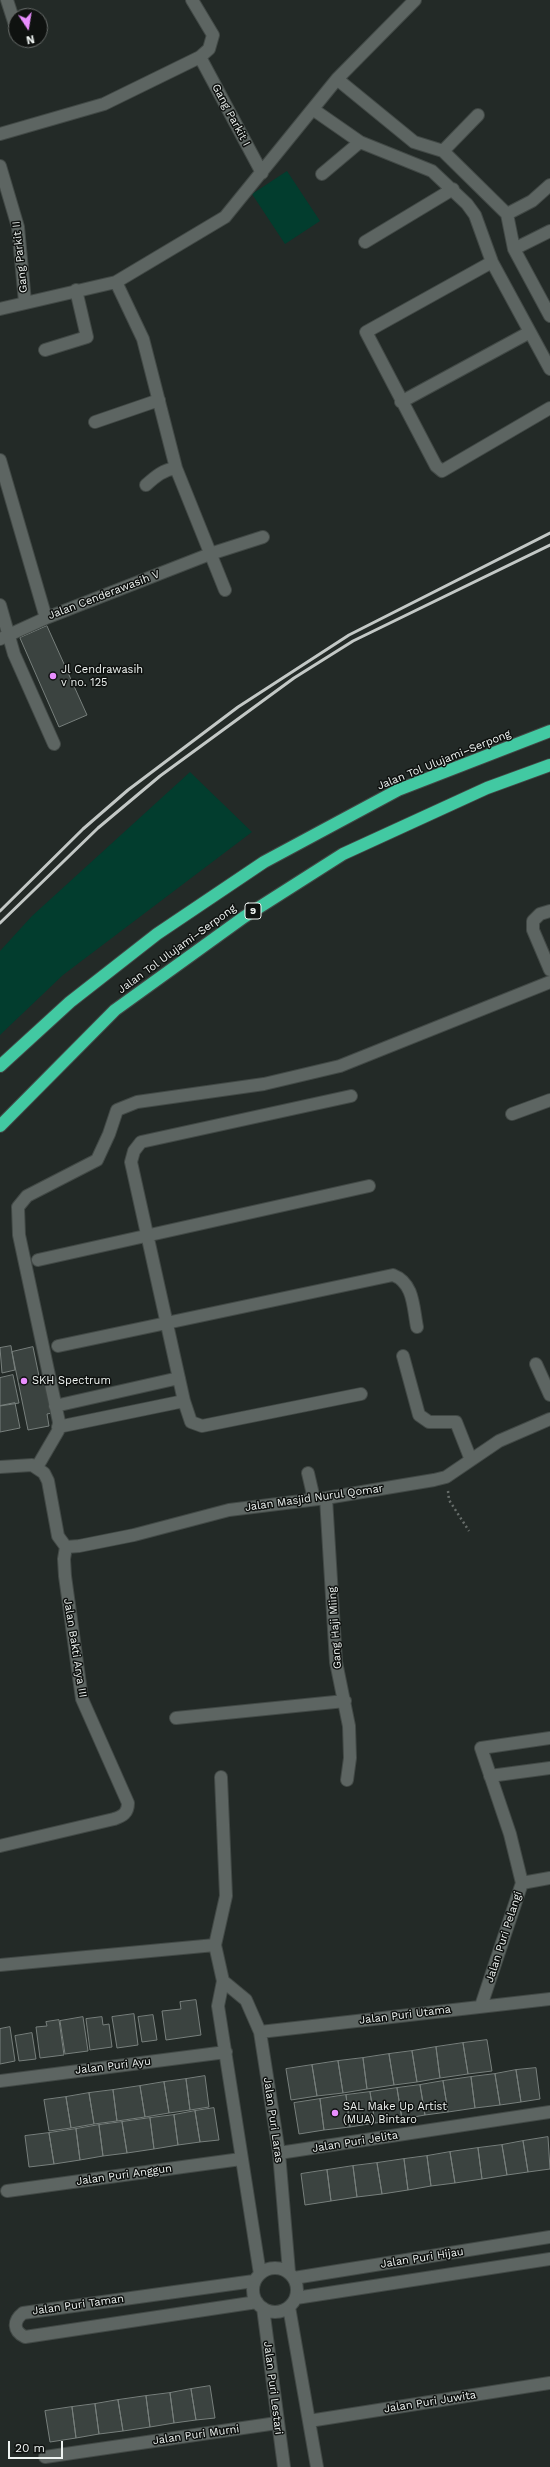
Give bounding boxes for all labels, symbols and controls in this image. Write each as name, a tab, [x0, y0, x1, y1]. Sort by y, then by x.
north arrow	[8, 8, 48, 48]
text: N	[25, 32, 36, 46]
street label: Gang Parkit I	[209, 82, 253, 148]
street label: Gang Parkit II	[10, 220, 30, 294]
street label: Jalan Cenderawasih V	[46, 568, 162, 622]
place label: Jl Cendrawasih v no. 125	[61, 663, 143, 689]
marker: Jl Cendrawasih v no. 125	[48, 671, 58, 681]
street label: Jalan Tol Ulujami–Serpong	[375, 727, 513, 793]
street label: Jalan Tol Ulujami–Serpong	[115, 902, 239, 996]
road number: 9	[245, 903, 261, 919]
place label: SKH Spectrum	[32, 1374, 111, 1388]
marker: SKH Spectrum	[19, 1376, 29, 1386]
street label: Jalan Masjid Nurul Qomar	[244, 1482, 384, 1514]
street label: Gang Haji Miing	[326, 1586, 344, 1670]
street label: Jalan Bakti Arya III	[61, 1597, 89, 1699]
street label: Jalan Puri Pelangi	[483, 1890, 525, 1984]
street label: Jalan Puri Utama	[358, 2003, 452, 2027]
street label: Jalan Puri Ayu	[74, 2055, 152, 2077]
street label: Jalan Puri Laras	[260, 2076, 286, 2164]
place label: SAL Make Up Artist (MUA) Bintaro	[343, 2100, 447, 2126]
marker: SAL Make Up Artist (MUA) Bintaro	[330, 2108, 340, 2118]
street label: Jalan Puri Jelita	[311, 2129, 399, 2155]
street label: Jalan Puri Anggun	[75, 2162, 173, 2188]
street label: Jalan Puri Hijau	[379, 2245, 465, 2271]
street label: Jalan Puri Taman	[31, 2292, 125, 2318]
street label: Jalan Puri Lestari	[261, 2341, 285, 2435]
street label: Jalan Puri Juwita	[383, 2388, 477, 2416]
street label: Jalan Puri Murni	[152, 2422, 240, 2448]
scale bar	[10, 2433, 65, 2459]
text: 20 m	[15, 2441, 45, 2455]

